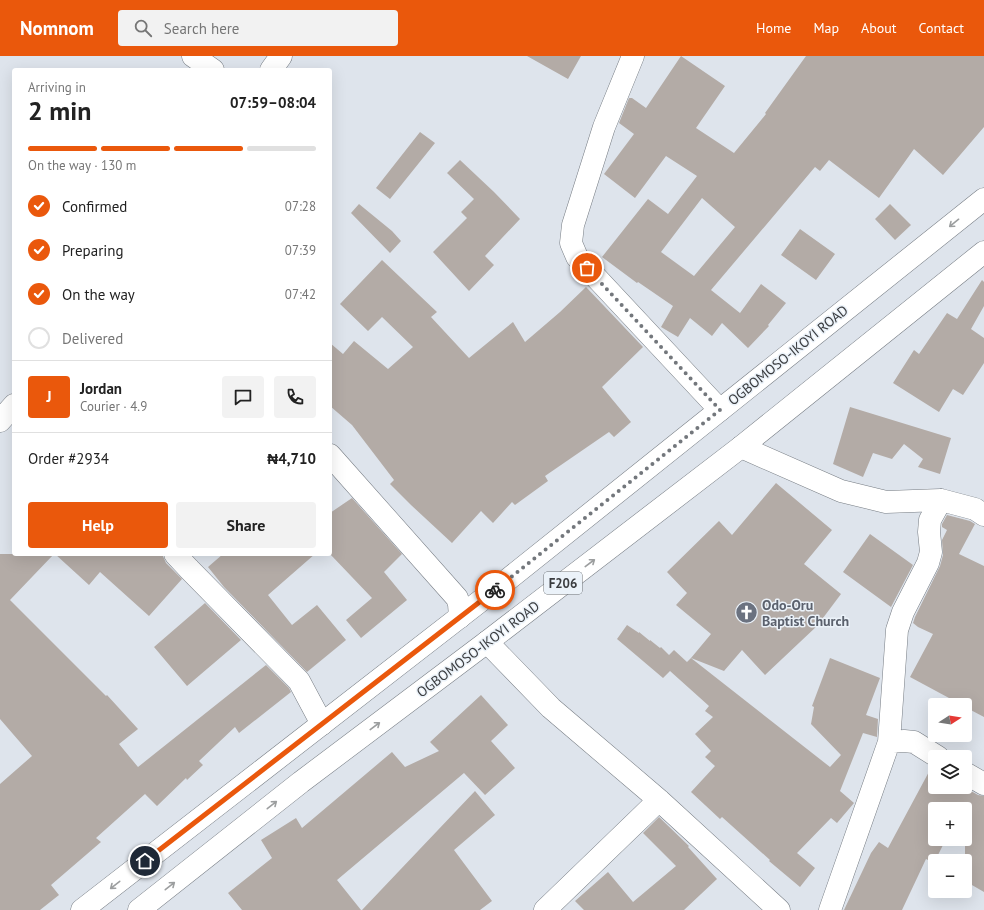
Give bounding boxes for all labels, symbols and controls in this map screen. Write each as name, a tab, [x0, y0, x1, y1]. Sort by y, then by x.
search box	[118, 10, 398, 46]
text: Nomnom	[20, 16, 94, 40]
icon: search	[132, 17, 154, 39]
text: Search here	[164, 19, 240, 38]
text: Home	[756, 19, 791, 37]
text: Map	[813, 19, 839, 37]
text: About	[861, 19, 897, 37]
text: Contact	[919, 19, 964, 37]
text: Arriving in	[28, 79, 86, 96]
text: 07:59–08:04	[230, 93, 316, 112]
text: 2 min	[28, 94, 91, 127]
text: On the way · 130 m	[28, 157, 136, 174]
icon: check	[28, 195, 50, 217]
text: Confirmed	[62, 197, 127, 216]
text: 07:28	[285, 198, 316, 215]
one-way arrow	[948, 219, 959, 228]
icon: check	[28, 239, 50, 261]
text: Preparing	[62, 241, 124, 260]
text: 07:39	[285, 242, 316, 259]
pin	[570, 251, 604, 285]
icon: bag	[576, 257, 598, 279]
icon: check	[28, 283, 50, 305]
text: On the way	[62, 285, 135, 304]
text: 07:42	[285, 286, 316, 303]
street label: OGBOMOSO-IKOYI ROAD	[724, 301, 852, 409]
text: Delivered	[62, 329, 123, 348]
button: chat	[222, 376, 264, 418]
button: phone	[274, 376, 316, 418]
text: Jordan	[80, 379, 122, 398]
text: J	[46, 387, 52, 406]
text: Courier · 4.9	[80, 398, 147, 415]
text: Order #2934	[28, 449, 109, 468]
text: ₦4,710	[267, 449, 316, 468]
button: Help	[28, 502, 168, 548]
button: Share	[176, 502, 316, 548]
one-way arrow	[585, 559, 596, 567]
courier	[475, 570, 515, 610]
road number: F206	[544, 572, 582, 594]
icon: bike	[484, 579, 506, 601]
place label: Odo-Oru Baptist Church	[762, 596, 849, 630]
street label: OGBOMOSO-IKOYI ROAD	[413, 597, 543, 701]
church icon: Odo-Oru Baptist Church	[733, 600, 759, 626]
north arrow	[928, 698, 972, 742]
map controls	[928, 698, 972, 898]
one-way arrow	[370, 722, 381, 731]
button: layers	[928, 750, 972, 794]
one-way arrow	[267, 801, 278, 810]
button: +	[928, 802, 972, 846]
pin	[128, 844, 162, 878]
icon: home	[134, 850, 156, 872]
button: −	[928, 854, 972, 898]
one-way arrow	[110, 880, 121, 889]
one-way arrow	[164, 881, 175, 890]

